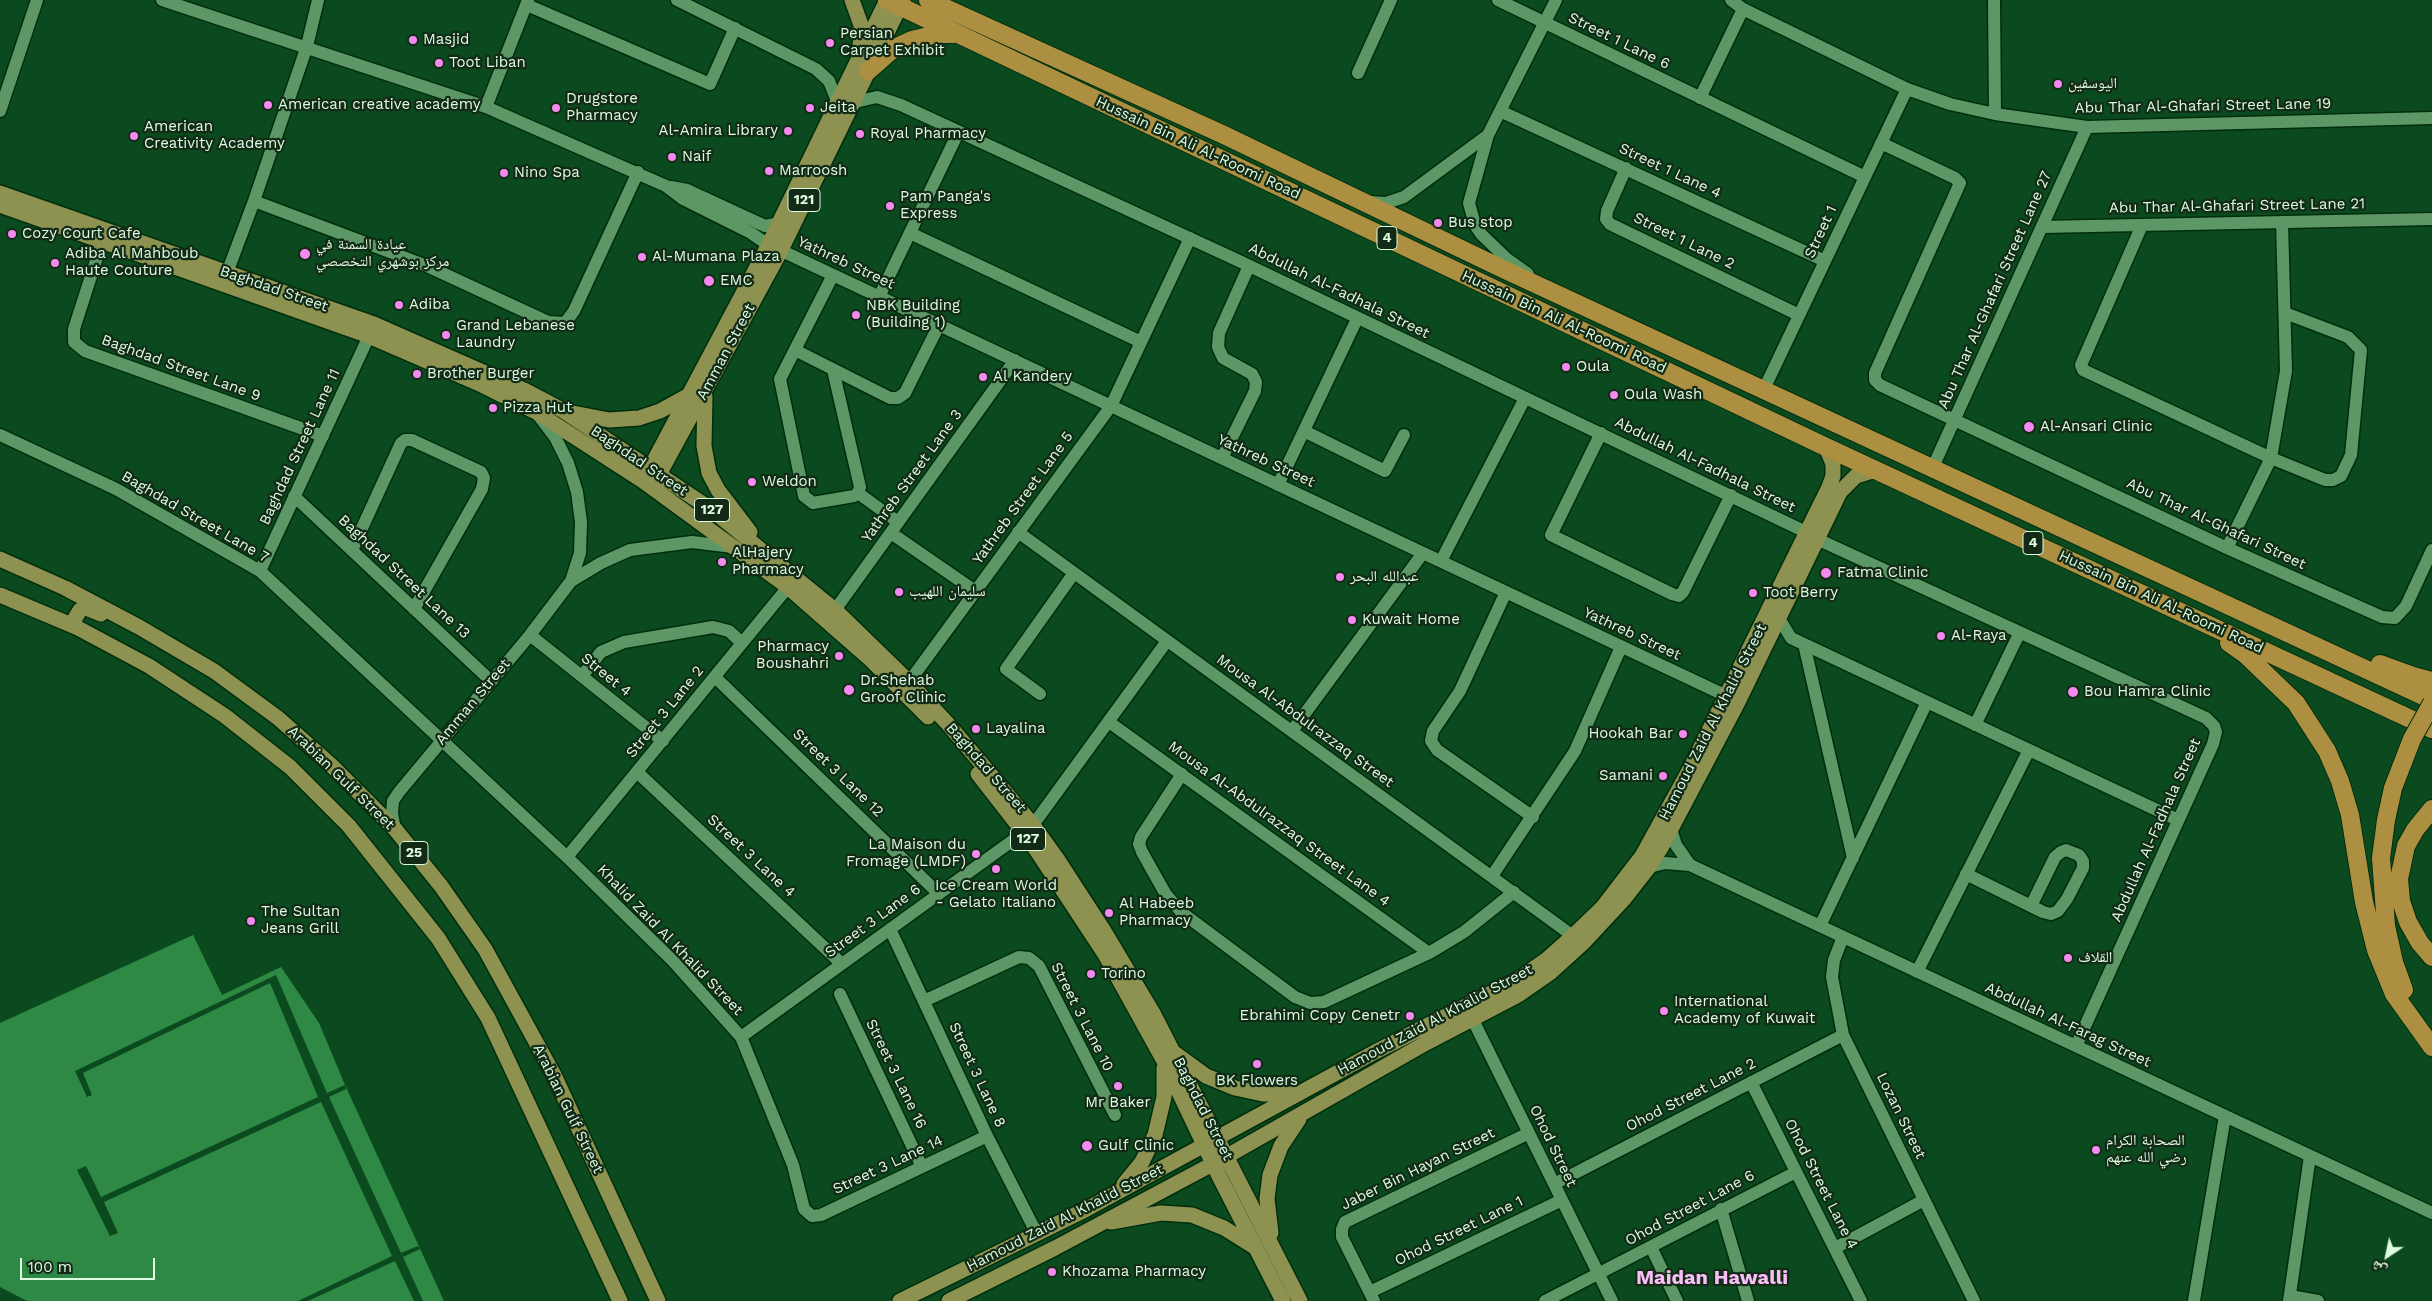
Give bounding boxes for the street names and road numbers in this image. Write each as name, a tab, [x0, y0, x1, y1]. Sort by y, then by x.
street label: Street 1 Lane 6	[1565, 9, 1673, 73]
street label: Hussain Bin Ali Al-Roomi Road	[1093, 93, 1303, 203]
street label: Abu Thar Al-Ghafari Street Lane 19	[2075, 95, 2331, 117]
street label: Street 1 Lane 4	[1616, 139, 1724, 203]
street label: Abu Thar Al-Ghafari Street Lane 27	[1934, 168, 2056, 412]
road number: 121	[788, 188, 820, 212]
street label: Abu Thar Al-Ghafari Street Lane 21	[2109, 195, 2365, 217]
street label: Street 1	[1801, 203, 1841, 261]
street label: Street 1 Lane 2	[1630, 209, 1738, 273]
road number: 4	[1377, 227, 1397, 250]
street label: Yathreb Street	[795, 233, 897, 293]
street label: Abdullah Al-Fadhala Street	[1246, 239, 1432, 343]
street label: Baghdad Street	[218, 262, 330, 316]
street label: Hussain Bin Ali Al-Roomi Road	[1459, 267, 1669, 377]
street label: Amman Street	[693, 301, 759, 403]
street label: Baghdad Street Lane 9	[99, 331, 263, 405]
street label: Baghdad Street Lane 11	[256, 366, 344, 528]
street label: Yathreb Street Lane 3	[858, 406, 966, 546]
street label: Abdullah Al-Fadhala Street	[1612, 413, 1798, 517]
street label: Baghdad Street	[587, 422, 691, 500]
street label: Yathreb Street Lane 5	[969, 428, 1077, 568]
street label: Yathreb Street	[1215, 431, 1317, 491]
street label: Baghdad Street Lane 7	[118, 467, 272, 567]
street label: Abu Thar Al-Ghafari Street	[2123, 474, 2309, 574]
road number: 127	[694, 498, 730, 522]
street label: Baghdad Street Lane 13	[334, 511, 474, 643]
road number: 4	[2023, 532, 2043, 554]
street label: Hussain Bin Ali Al-Roomi Road	[2056, 547, 2266, 657]
street label: Yathreb Street	[1581, 604, 1683, 664]
street label: Hamoud Zaid Al Khalid Street	[1655, 621, 1771, 823]
street label: Street 4	[577, 649, 635, 701]
street label: Mousa Al-Abdulrazzaq Street	[1213, 651, 1397, 791]
street label: Amman Street	[432, 655, 514, 749]
street label: Street 3 Lane 2	[622, 662, 708, 762]
street label: Baghdad Street	[942, 719, 1030, 817]
street label: Arabian Gulf Street	[284, 722, 398, 834]
street label: Street 3 Lane 12	[789, 725, 887, 821]
street label: Abdullah Al-Fadhala Street	[2107, 735, 2205, 925]
street label: Mousa Al-Abdulrazzaq Street Lane 4	[1165, 737, 1393, 911]
street label: Street 3 Lane 4	[703, 811, 799, 901]
road number: 127	[1010, 828, 1046, 851]
road number: 25	[400, 841, 428, 864]
street label: Khalid Zaid Al Khalid Street	[593, 861, 747, 1019]
street label: Street 3 Lane 6	[822, 880, 924, 962]
street label: Street 3 Lane 10	[1047, 960, 1117, 1074]
street label: Hamoud Zaid Al Khalid Street	[1334, 961, 1536, 1079]
street label: Abdullah Al-Farag Street	[1982, 979, 2154, 1071]
street label: Street 3 Lane 16	[862, 1016, 930, 1132]
street label: Street 3 Lane 8	[945, 1020, 1009, 1130]
street label: Arabian Gulf Street	[529, 1041, 607, 1177]
street label: Ohod Street Lane 2	[1623, 1054, 1759, 1136]
street label: Baghdad Street	[1169, 1055, 1237, 1163]
street label: Lozan Street	[1872, 1070, 1930, 1162]
street label: Ohod Street	[1525, 1102, 1581, 1190]
street label: Ohod Street Lane 4	[1780, 1116, 1862, 1252]
street label: Jaber Bin Hayan Street	[1338, 1124, 1498, 1214]
street label: Street 3 Lane 14	[830, 1132, 946, 1198]
street label: Hamoud Zaid Al Khalid Street	[964, 1160, 1166, 1276]
street label: Ohod Street Lane 6	[1622, 1166, 1758, 1250]
street label: Ohod Street Lane 1	[1392, 1192, 1526, 1270]

